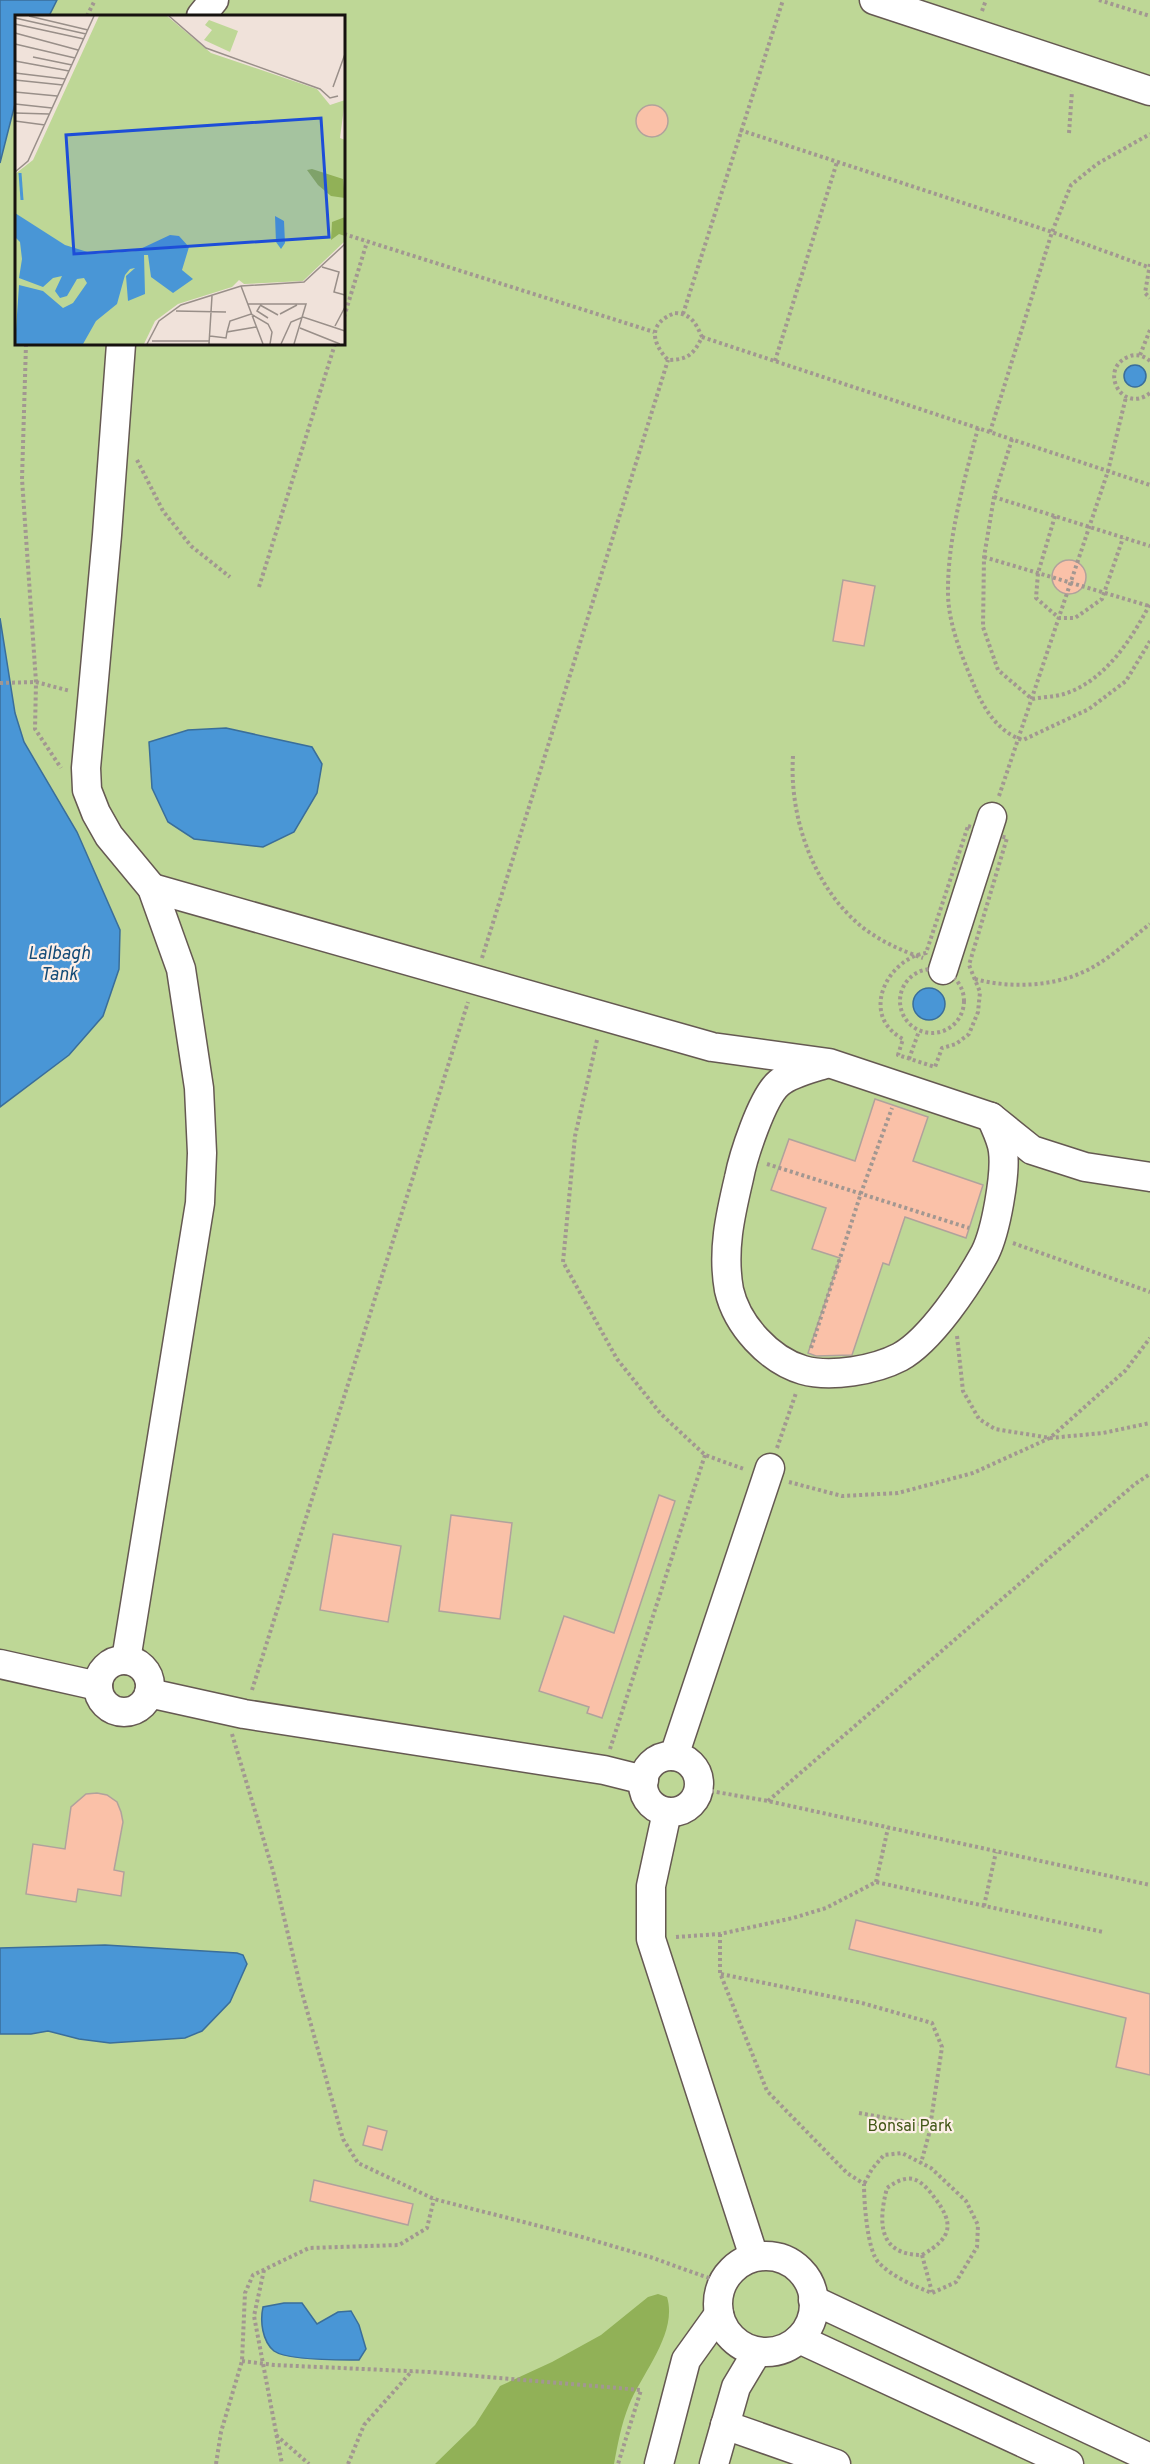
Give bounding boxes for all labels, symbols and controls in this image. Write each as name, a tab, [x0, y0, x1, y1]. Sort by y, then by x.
inset map	[15, 15, 345, 345]
water label: Lalbagh Tank	[28, 943, 90, 987]
park label: Bonsai Park	[867, 2117, 953, 2137]

